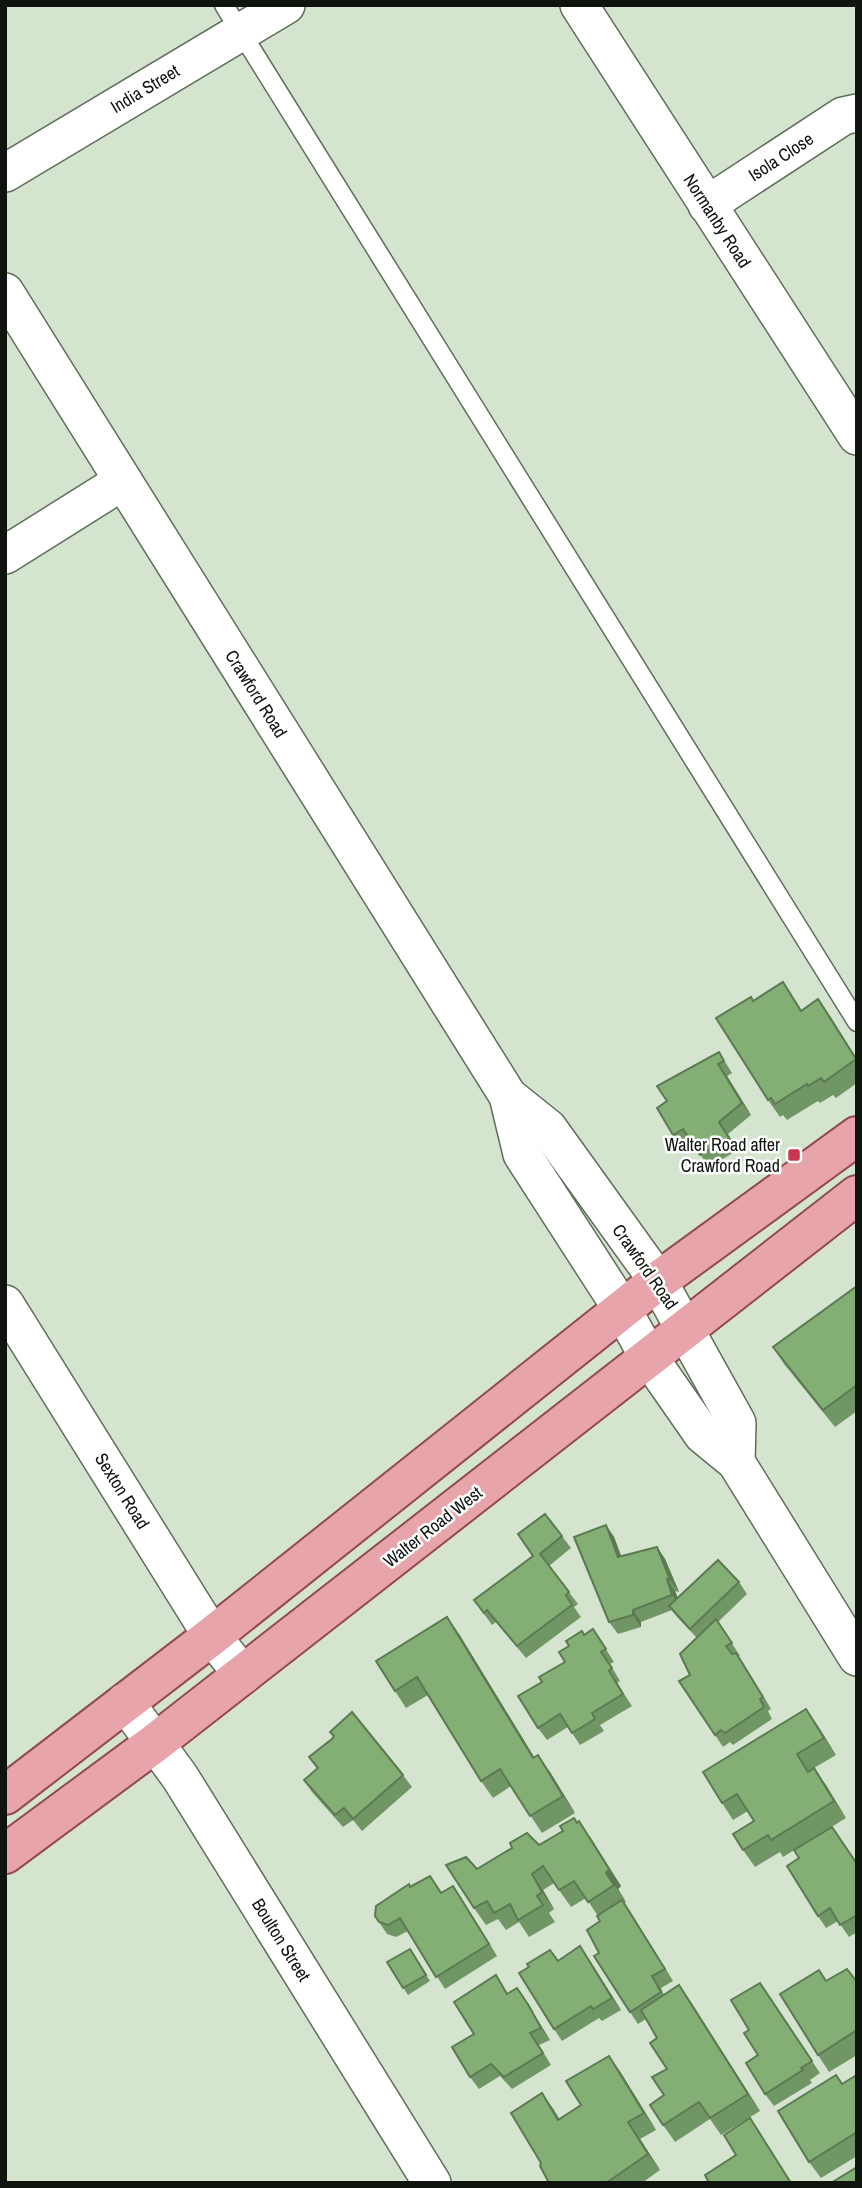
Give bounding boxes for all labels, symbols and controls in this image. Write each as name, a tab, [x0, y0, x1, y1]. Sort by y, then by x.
street label: India Street	[106, 58, 184, 119]
street label: Isola Close	[743, 126, 818, 187]
street label: Normanby Road	[678, 169, 757, 273]
street label: Crawford Road	[220, 645, 293, 742]
place label: Walter Road after Crawford Road	[665, 1132, 780, 1178]
marker: Walter Road after Crawford Road	[786, 1147, 802, 1163]
street label: Crawford Road	[607, 1219, 684, 1315]
street label: Sexton Road	[89, 1448, 156, 1534]
street label: Walter Road West	[378, 1480, 487, 1573]
street label: Boulton Street	[246, 1893, 317, 1986]

